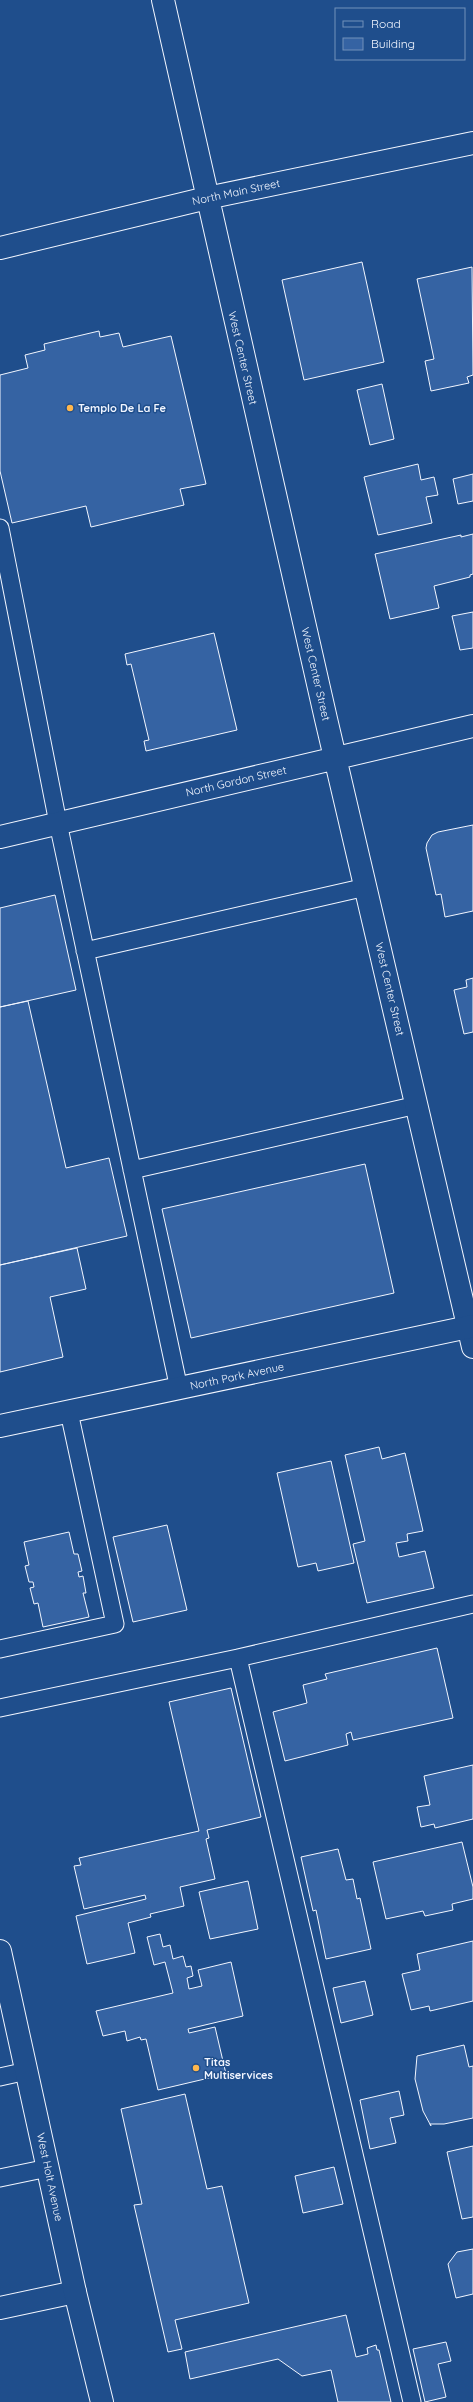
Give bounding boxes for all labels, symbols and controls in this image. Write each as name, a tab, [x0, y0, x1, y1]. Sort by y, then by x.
legend	[335, 8, 465, 60]
text: Road	[371, 16, 401, 31]
text: Building	[371, 36, 415, 51]
street label: North Main Street	[191, 176, 281, 208]
street label: West Center Street	[225, 310, 261, 406]
place label: Templo De La Fe	[78, 401, 167, 415]
marker: Templo De La Fe	[65, 403, 75, 413]
street label: West Center Street	[298, 626, 334, 722]
street label: North Gordon Street	[184, 763, 288, 799]
street label: West Center Street	[372, 941, 408, 1037]
street label: North Park Avenue	[189, 1359, 285, 1393]
place label: Titas Multiservices	[204, 2055, 273, 2082]
marker: Titas Multiservices	[191, 2063, 201, 2073]
street label: West Holt Avenue	[34, 2132, 66, 2222]

